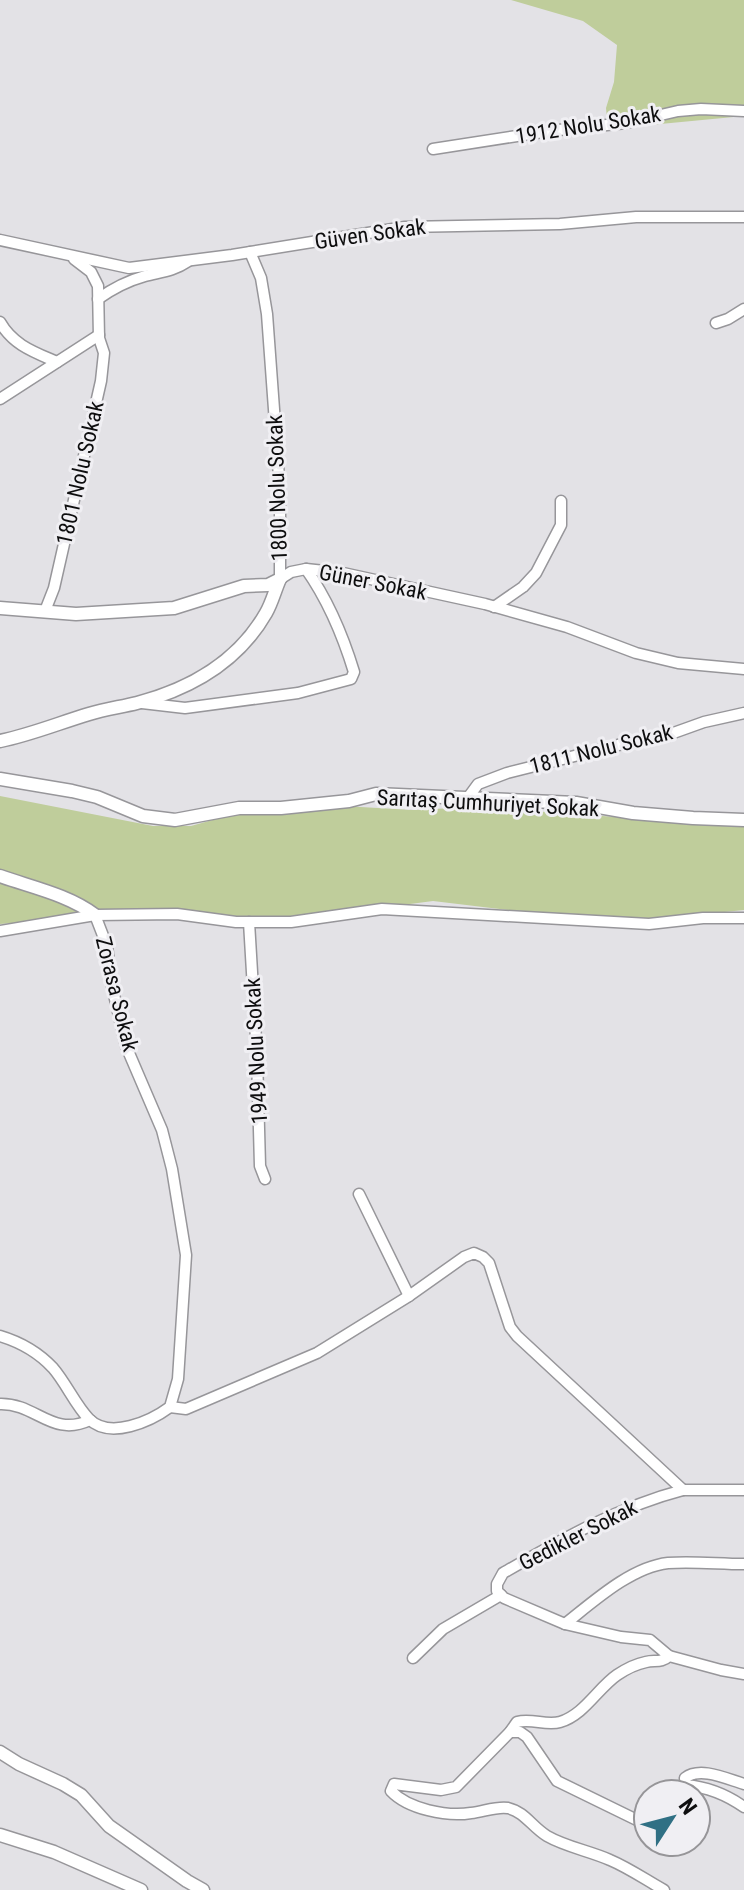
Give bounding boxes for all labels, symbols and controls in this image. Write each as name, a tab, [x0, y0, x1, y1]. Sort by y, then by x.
street label: 1912 Nolu Sokak	[514, 101, 662, 149]
street label: Güven Sokak	[313, 214, 427, 254]
street label: 1801 Nolu Sokak	[51, 399, 109, 547]
street label: 1800 Nolu Sokak	[262, 414, 292, 562]
street label: Güner Sokak	[317, 559, 429, 605]
street label: 1811 Nolu Sokak	[527, 719, 675, 779]
street label: Sarıtaş Cumhuriyet Sokak	[376, 785, 600, 821]
street label: Zorasa Sokak	[91, 934, 143, 1054]
street label: 1949 Nolu Sokak	[240, 977, 272, 1125]
street label: Gedikler Sokak	[515, 1495, 641, 1575]
north arrow	[632, 1778, 712, 1858]
text: N	[674, 1794, 702, 1819]

